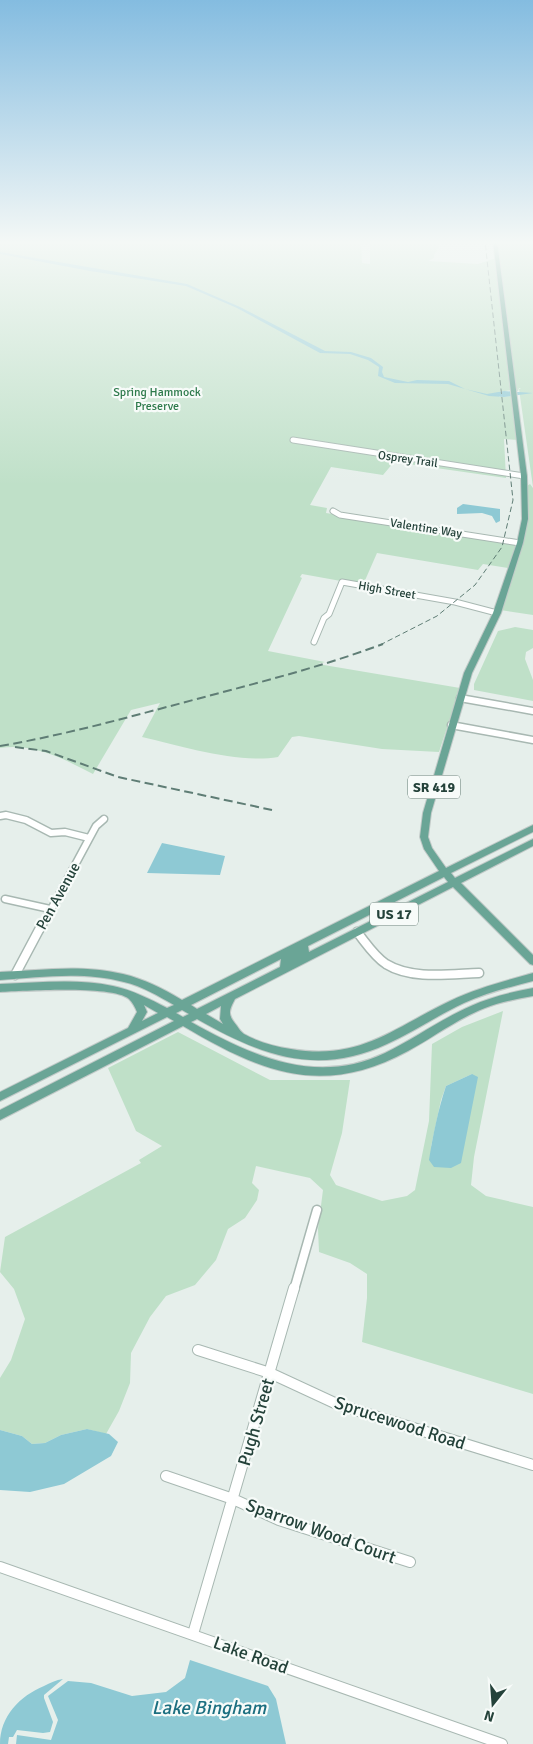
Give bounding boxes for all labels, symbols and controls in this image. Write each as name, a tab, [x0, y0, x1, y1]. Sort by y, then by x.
park label: Spring Hammock Preserve	[113, 385, 201, 414]
street label: Osprey Trail	[377, 448, 439, 471]
street label: Valentine Way	[389, 515, 463, 542]
street label: High Street	[357, 578, 417, 603]
road number: SR 419	[408, 776, 460, 799]
street label: Pen Avenue	[32, 859, 84, 933]
road number: US 17	[370, 902, 418, 926]
street label: Pugh Street	[233, 1376, 279, 1468]
street label: Sprucewood Road	[332, 1391, 468, 1455]
street label: Sparrow Wood Court	[243, 1494, 399, 1568]
street label: Lake Road	[210, 1631, 292, 1679]
north arrow	[468, 1679, 518, 1729]
water label: Lake Bingham	[152, 1696, 267, 1720]
text: N	[482, 1706, 496, 1726]

